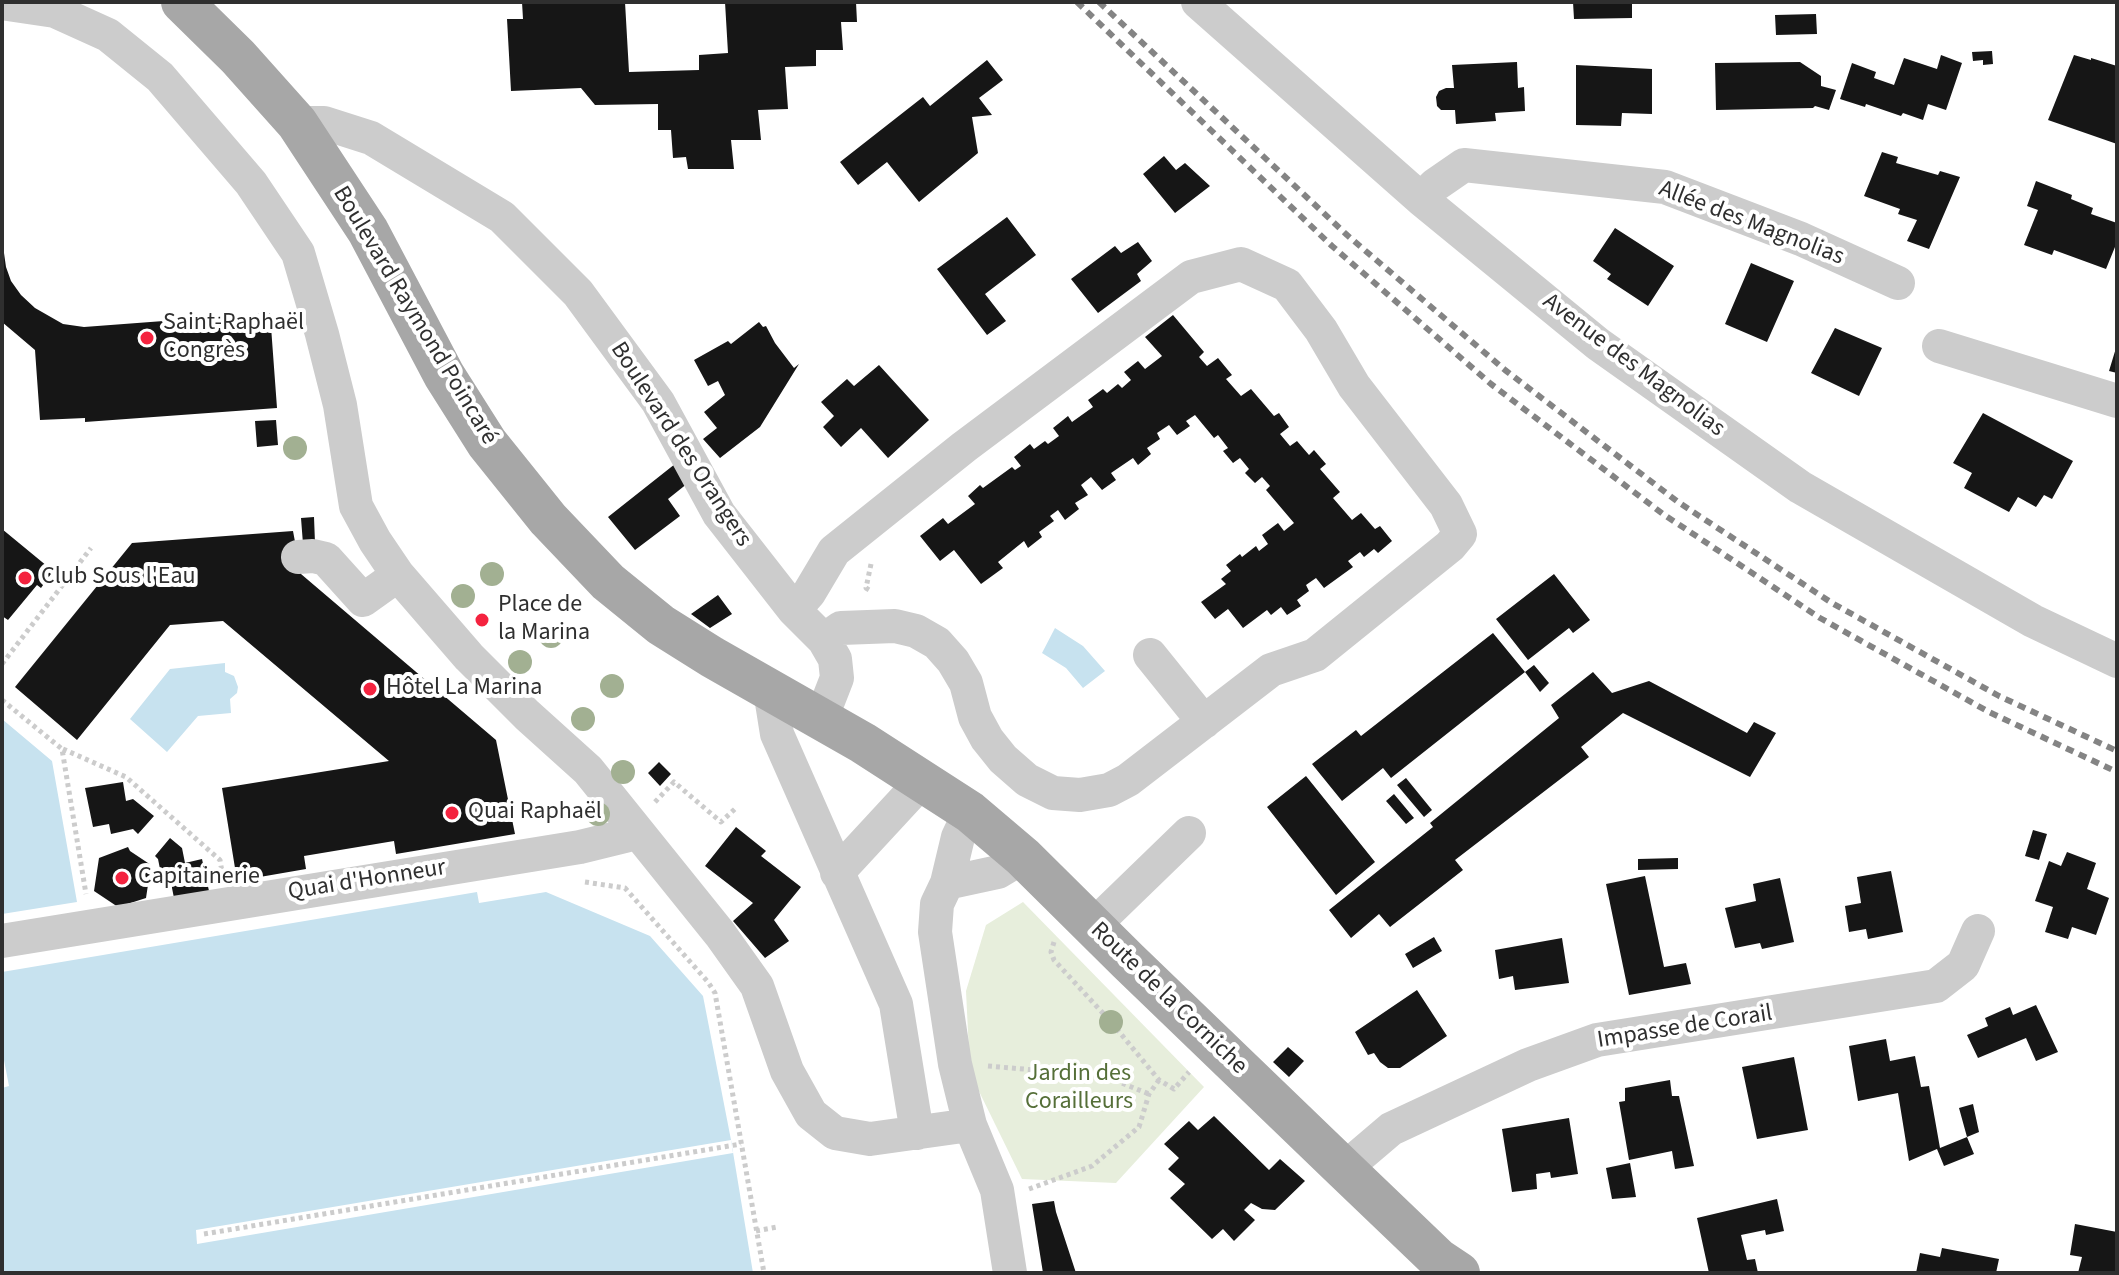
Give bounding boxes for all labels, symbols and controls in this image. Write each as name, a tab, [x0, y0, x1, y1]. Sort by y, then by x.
street label: Allée des Magnolias	[1654, 175, 1848, 273]
street label: Boulevard Raymond Poincaré	[325, 182, 503, 450]
street label: Avenue des Magnolias	[1536, 288, 1730, 444]
place label: Saint-Raphaël Congrès	[163, 310, 304, 366]
marker: Saint-Raphaël Congrès	[138, 329, 156, 347]
street label: Boulevard des Orangers	[603, 337, 757, 553]
place label: Club Sous l'Eau	[41, 564, 196, 592]
marker: Club Sous l'Eau	[16, 569, 34, 587]
place label: Place de la Marina	[498, 592, 590, 648]
marker: Place de la Marina	[473, 611, 491, 629]
place label: Hôtel La Marina	[386, 675, 542, 703]
marker: Hôtel La Marina	[361, 680, 379, 698]
place label: Quai Raphaël	[468, 799, 602, 827]
marker: Quai Raphaël	[443, 804, 461, 822]
street label: Quai d'Honneur	[286, 854, 448, 908]
place label: Capitainerie	[138, 864, 260, 892]
marker: Capitainerie	[113, 869, 131, 887]
street label: Route de la Corniche	[1084, 917, 1252, 1081]
street label: Impasse de Corail	[1595, 1000, 1775, 1056]
park label: Jardin des Corailleurs	[1025, 1061, 1133, 1117]

